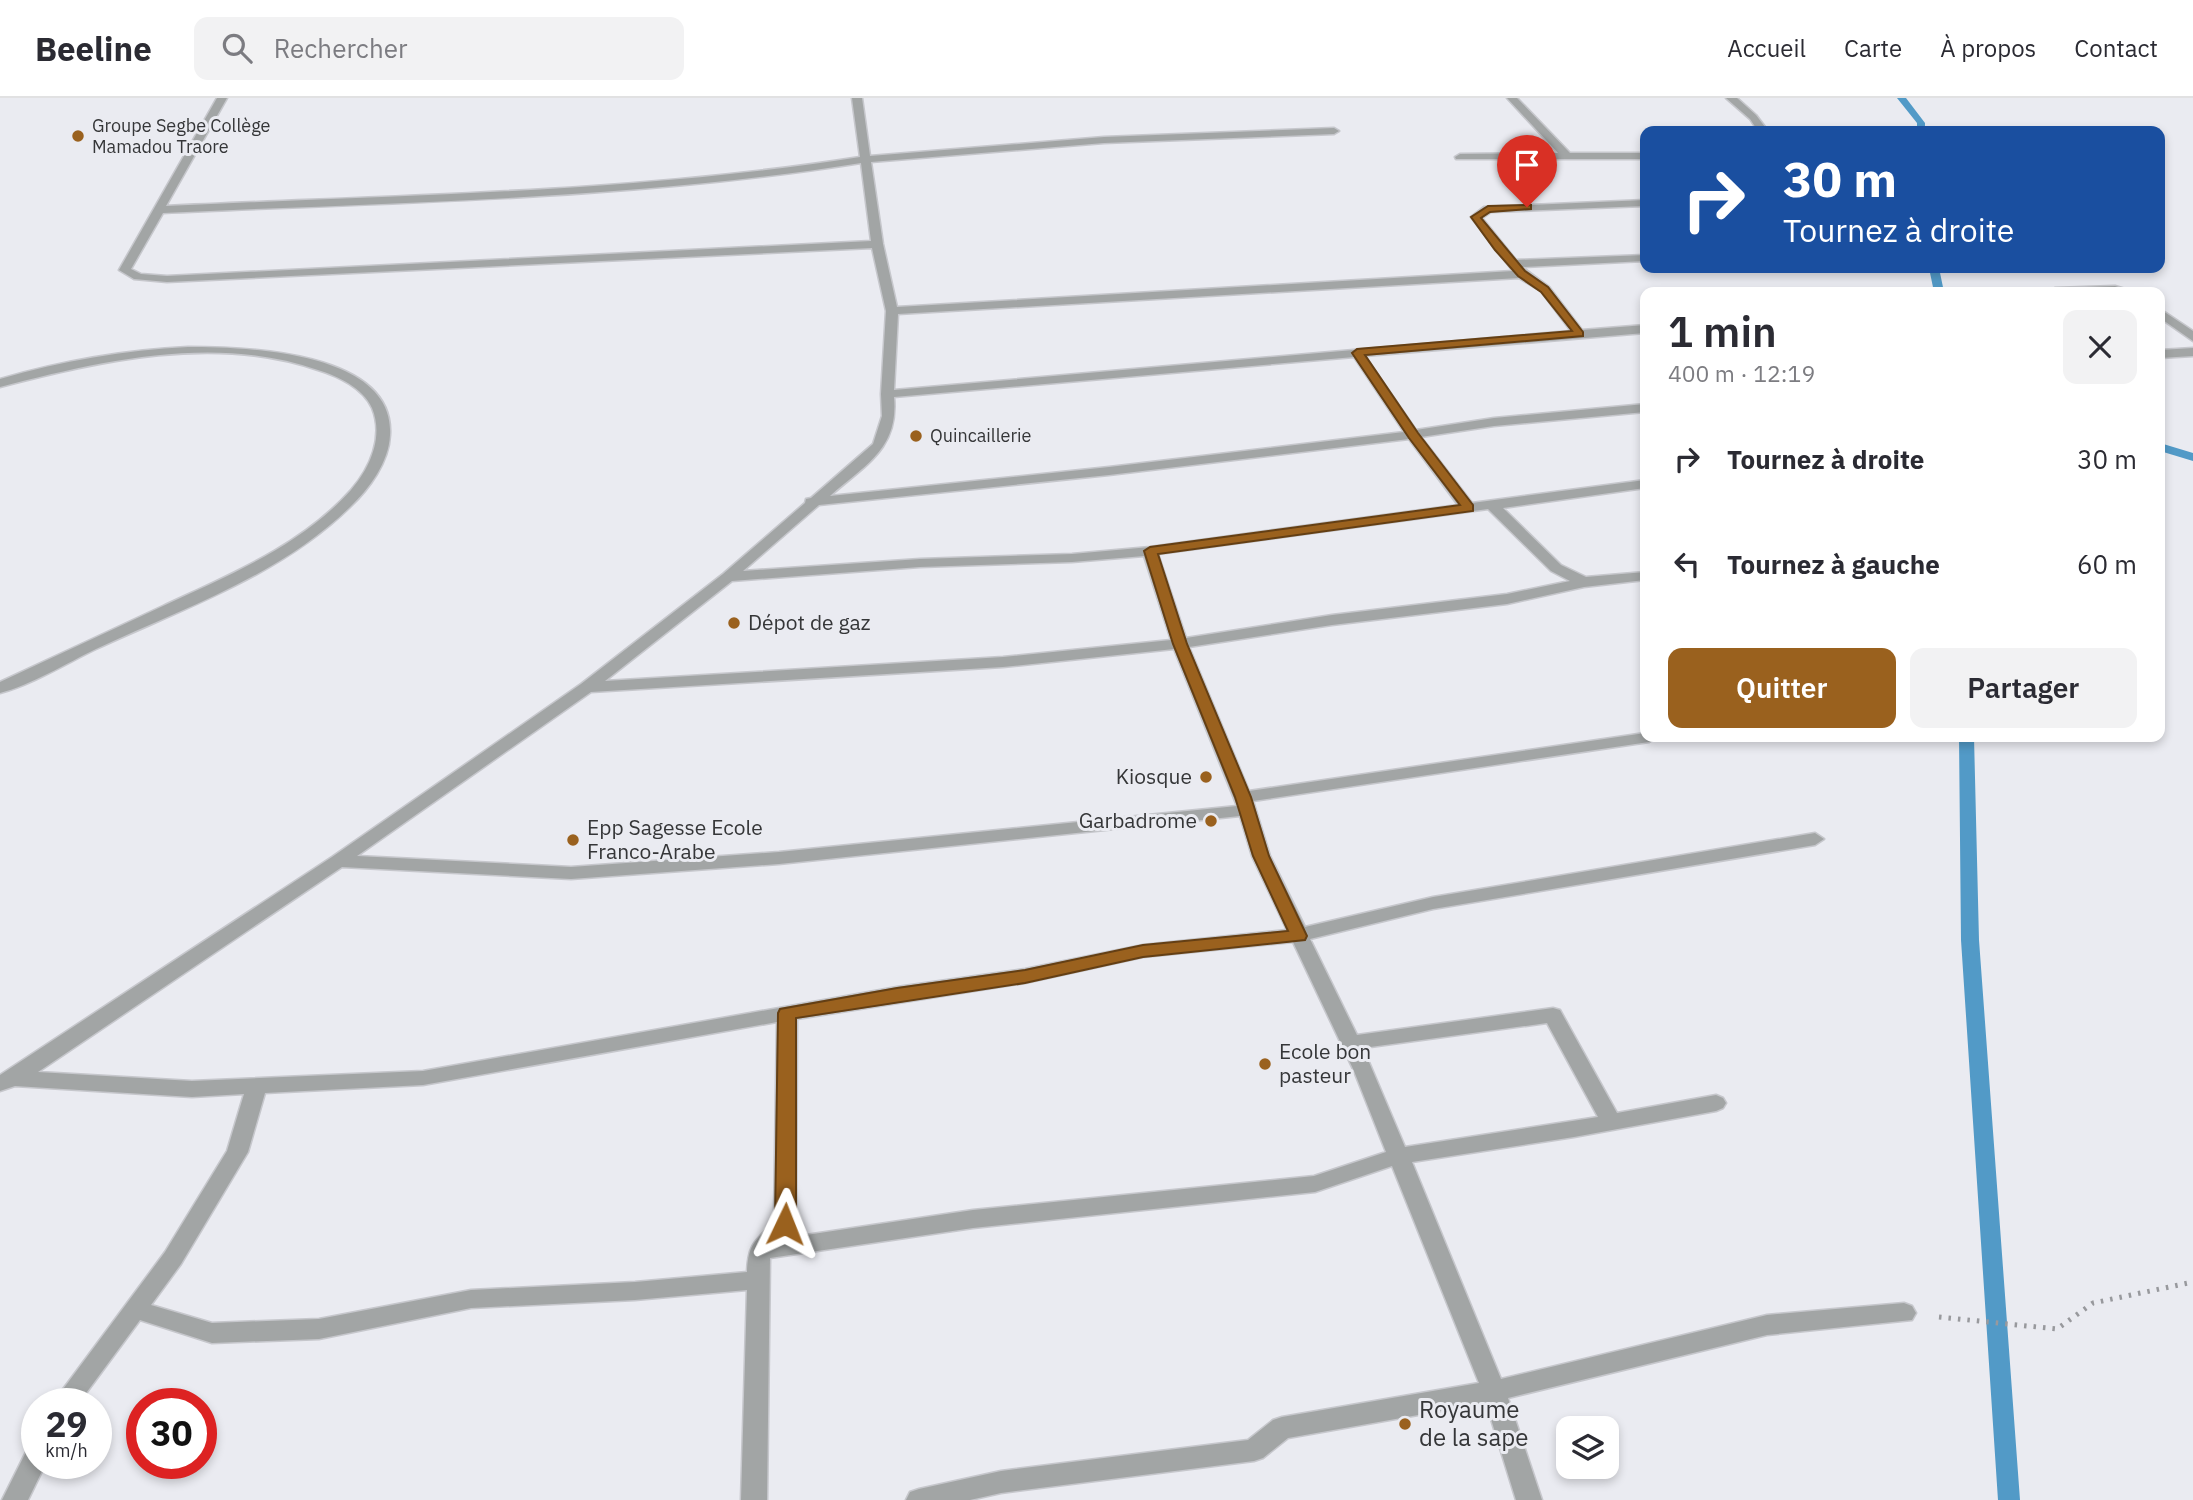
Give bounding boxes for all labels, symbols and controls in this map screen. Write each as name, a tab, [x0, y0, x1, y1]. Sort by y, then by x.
search box	[194, 17, 684, 80]
text: Beeline	[35, 27, 152, 70]
icon: search	[218, 29, 256, 67]
text: Rechercher	[274, 31, 407, 65]
text: Accueil	[1727, 32, 1806, 64]
text: Carte	[1844, 32, 1902, 64]
text: À propos	[1940, 32, 2036, 64]
text: Contact	[2074, 32, 2158, 64]
place label: Groupe Segbe Collège Mamadou Traore	[92, 114, 271, 158]
marker: Groupe Segbe Collège Mamadou Traore	[70, 128, 86, 144]
pin	[1497, 135, 1557, 207]
icon: arrive	[1508, 146, 1546, 184]
text: 30 m	[1783, 147, 1897, 210]
icon: right	[1668, 154, 1759, 245]
text: Tournez à droite	[1783, 209, 2014, 251]
text: 1 min	[1668, 304, 1777, 359]
button: close	[2063, 310, 2137, 384]
text: 400 m · 12:19	[1668, 358, 1815, 388]
place label: Quincaillerie	[930, 424, 1032, 447]
marker: Quincaillerie	[908, 428, 924, 444]
icon: right	[1668, 440, 1706, 478]
text: Tournez à droite	[1727, 442, 1924, 476]
text: 30 m	[2077, 442, 2137, 476]
icon: left	[1668, 545, 1706, 583]
text: Tournez à gauche	[1727, 547, 1940, 581]
text: 60 m	[2077, 547, 2137, 581]
place label: Dépot de gaz	[748, 608, 871, 636]
marker: Dépot de gaz	[726, 615, 742, 631]
button: Quitter	[1668, 648, 1896, 728]
button: Partager	[1910, 648, 2137, 728]
place label: Kiosque	[1116, 762, 1192, 790]
marker: Kiosque	[1198, 769, 1214, 785]
place label: Garbadrome	[1079, 806, 1197, 834]
place label: Epp Sagesse Ecole Franco-Arabe	[587, 813, 763, 865]
marker: Garbadrome	[1203, 813, 1219, 829]
marker: Epp Sagesse Ecole Franco-Arabe	[565, 832, 581, 848]
place label: Ecole bon pasteur	[1279, 1037, 1371, 1089]
marker: Ecole bon pasteur	[1257, 1056, 1273, 1072]
position arrow	[748, 1187, 822, 1261]
speed limit sign: 30	[126, 1388, 217, 1479]
place label: Royaume de la sape	[1419, 1393, 1528, 1453]
text: 29	[45, 1401, 88, 1447]
marker: Royaume de la sape	[1397, 1416, 1413, 1432]
map controls	[1556, 1416, 1619, 1479]
button: layers	[1556, 1416, 1619, 1479]
text: km/h	[45, 1439, 88, 1462]

